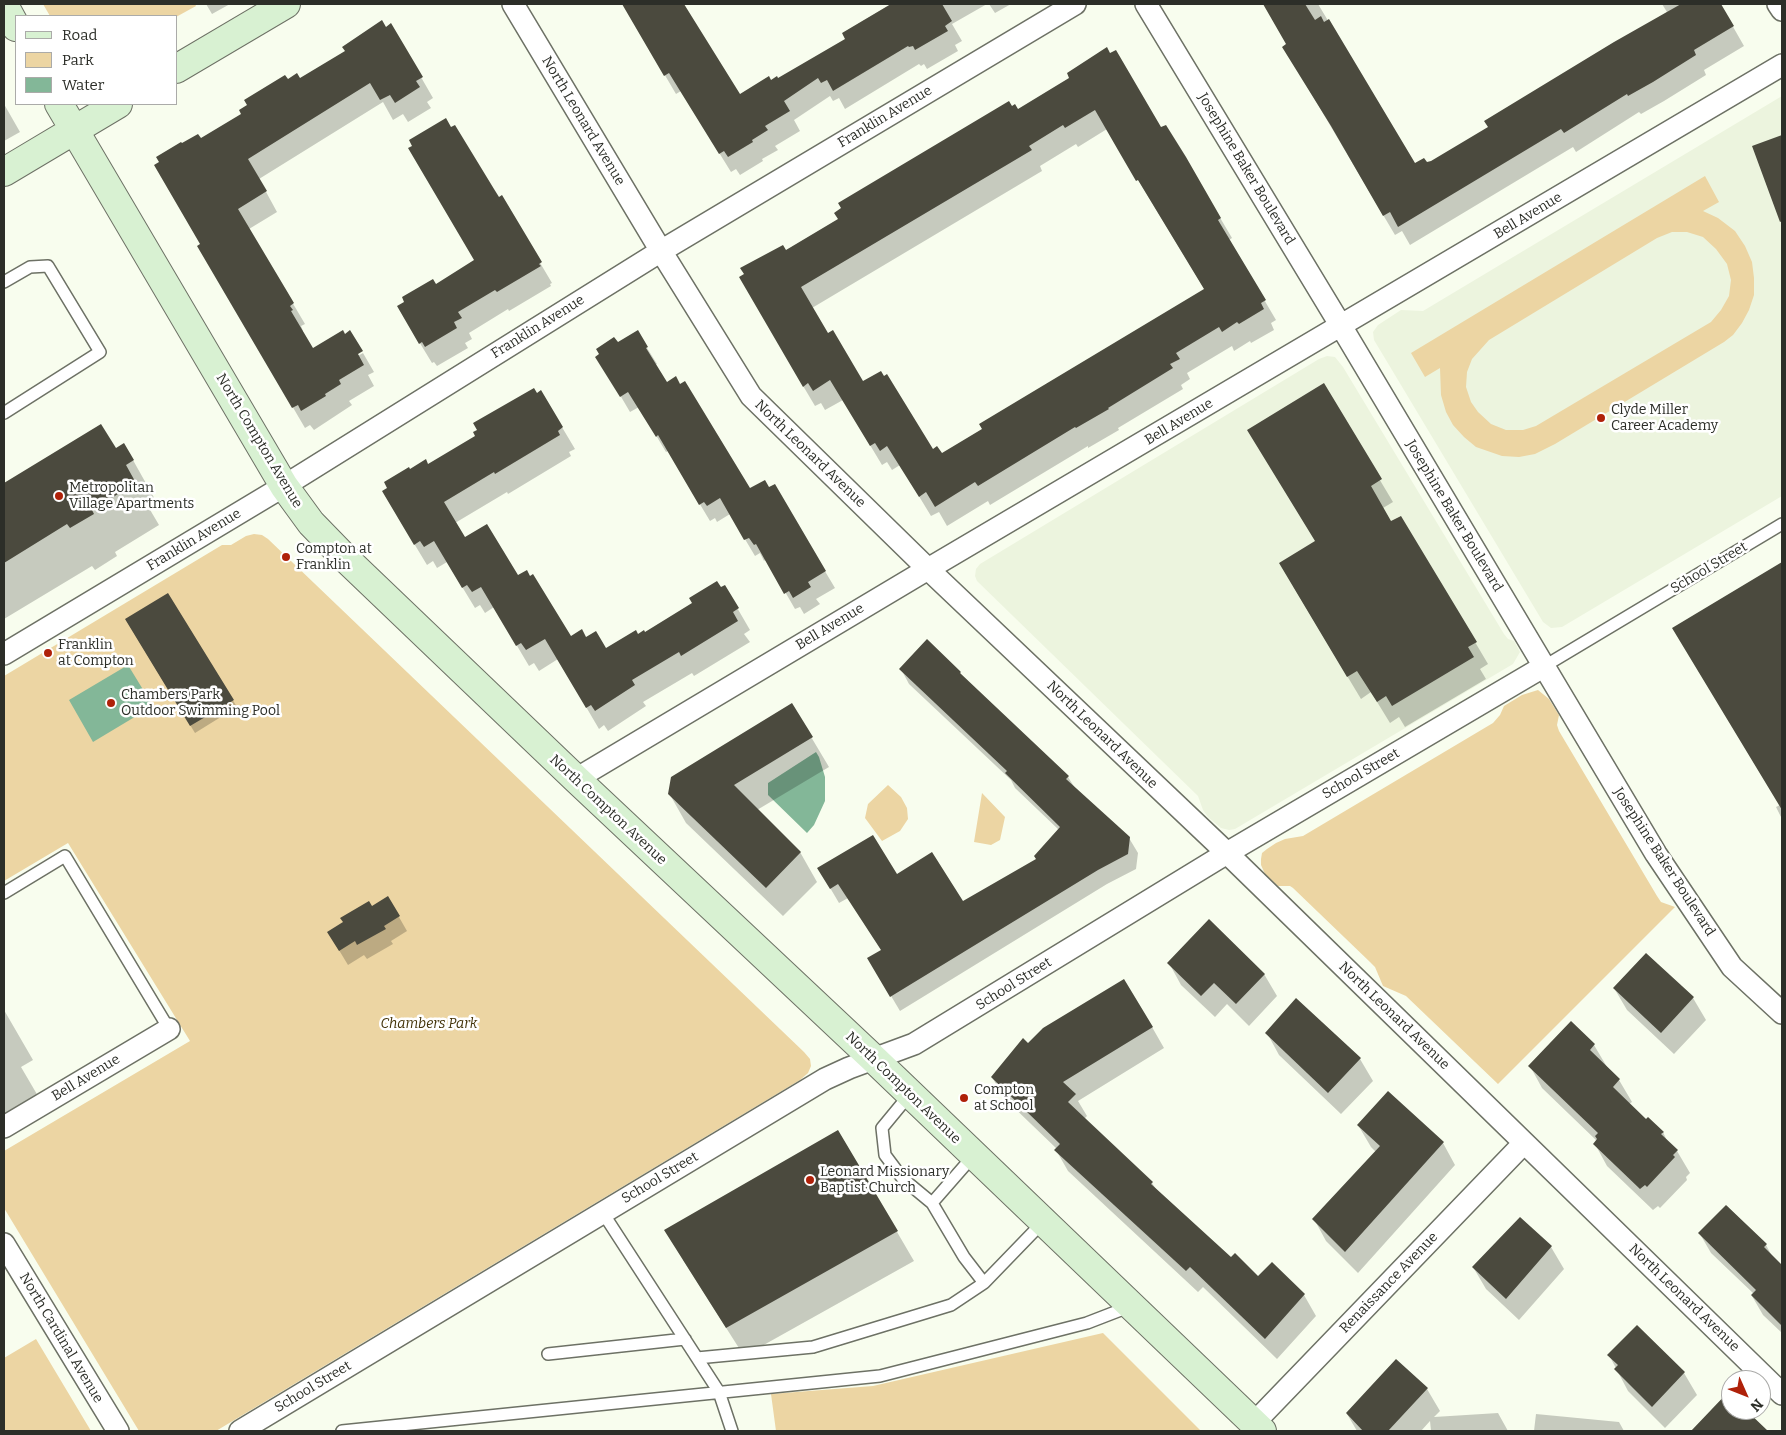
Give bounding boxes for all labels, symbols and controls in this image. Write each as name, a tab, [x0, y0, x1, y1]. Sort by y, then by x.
legend	[15, 15, 178, 105]
text: Road	[62, 26, 97, 44]
text: Park	[62, 51, 94, 69]
street label: North Leonard Avenue	[538, 53, 628, 189]
text: Water	[62, 76, 104, 94]
street label: Franklin Avenue	[835, 82, 935, 152]
street label: Josephine Baker Boulevard	[1194, 90, 1298, 248]
street label: Bell Avenue	[1491, 189, 1565, 243]
street label: Franklin Avenue	[488, 292, 588, 362]
street label: North Compton Avenue	[212, 371, 306, 511]
street label: Bell Avenue	[1142, 395, 1216, 449]
street label: North Leonard Avenue	[751, 397, 869, 511]
place label: Clyde Miller Career Academy	[1611, 402, 1718, 434]
marker: Clyde Miller Career Academy	[1595, 412, 1607, 424]
street label: Josephine Baker Boulevard	[1402, 437, 1506, 595]
place label: Metropolitan Village Apartments	[69, 480, 194, 512]
marker: Metropolitan Village Apartments	[53, 490, 65, 502]
street label: Franklin Avenue	[144, 505, 244, 575]
street label: School Street	[1668, 539, 1750, 597]
place label: Compton at Franklin	[296, 541, 372, 574]
marker: Compton at Franklin	[280, 551, 292, 563]
street label: Bell Avenue	[793, 600, 867, 654]
place label: Franklin at Compton	[58, 637, 134, 670]
marker: Franklin at Compton	[42, 647, 54, 659]
street label: North Leonard Avenue	[1043, 678, 1161, 792]
place label: Chambers Park Outdoor Swimming Pool	[121, 687, 280, 720]
marker: Chambers Park Outdoor Swimming Pool	[105, 697, 117, 709]
street label: School Street	[1319, 745, 1403, 803]
street label: North Compton Avenue	[546, 751, 670, 869]
street label: Josephine Baker Boulevard	[1610, 785, 1718, 939]
street label: School Street	[973, 954, 1055, 1014]
street label: North Leonard Avenue	[1335, 959, 1453, 1073]
park label: Chambers Park	[381, 1016, 477, 1032]
street label: North Compton Avenue	[842, 1029, 964, 1147]
street label: Bell Avenue	[49, 1051, 123, 1105]
place label: Compton at School	[974, 1082, 1034, 1114]
marker: Compton at School	[958, 1092, 970, 1104]
street label: School Street	[619, 1149, 701, 1207]
place label: Leonard Missionary Baptist Church	[820, 1164, 949, 1196]
marker: Leonard Missionary Baptist Church	[804, 1174, 816, 1186]
street label: Renaissance Avenue	[1336, 1229, 1442, 1337]
street label: North Leonard Avenue	[1625, 1241, 1743, 1355]
street label: North Cardinal Avenue	[15, 1270, 107, 1406]
street label: School Street	[272, 1358, 354, 1416]
north arrow	[1721, 1370, 1771, 1420]
text: N	[1747, 1395, 1766, 1415]

